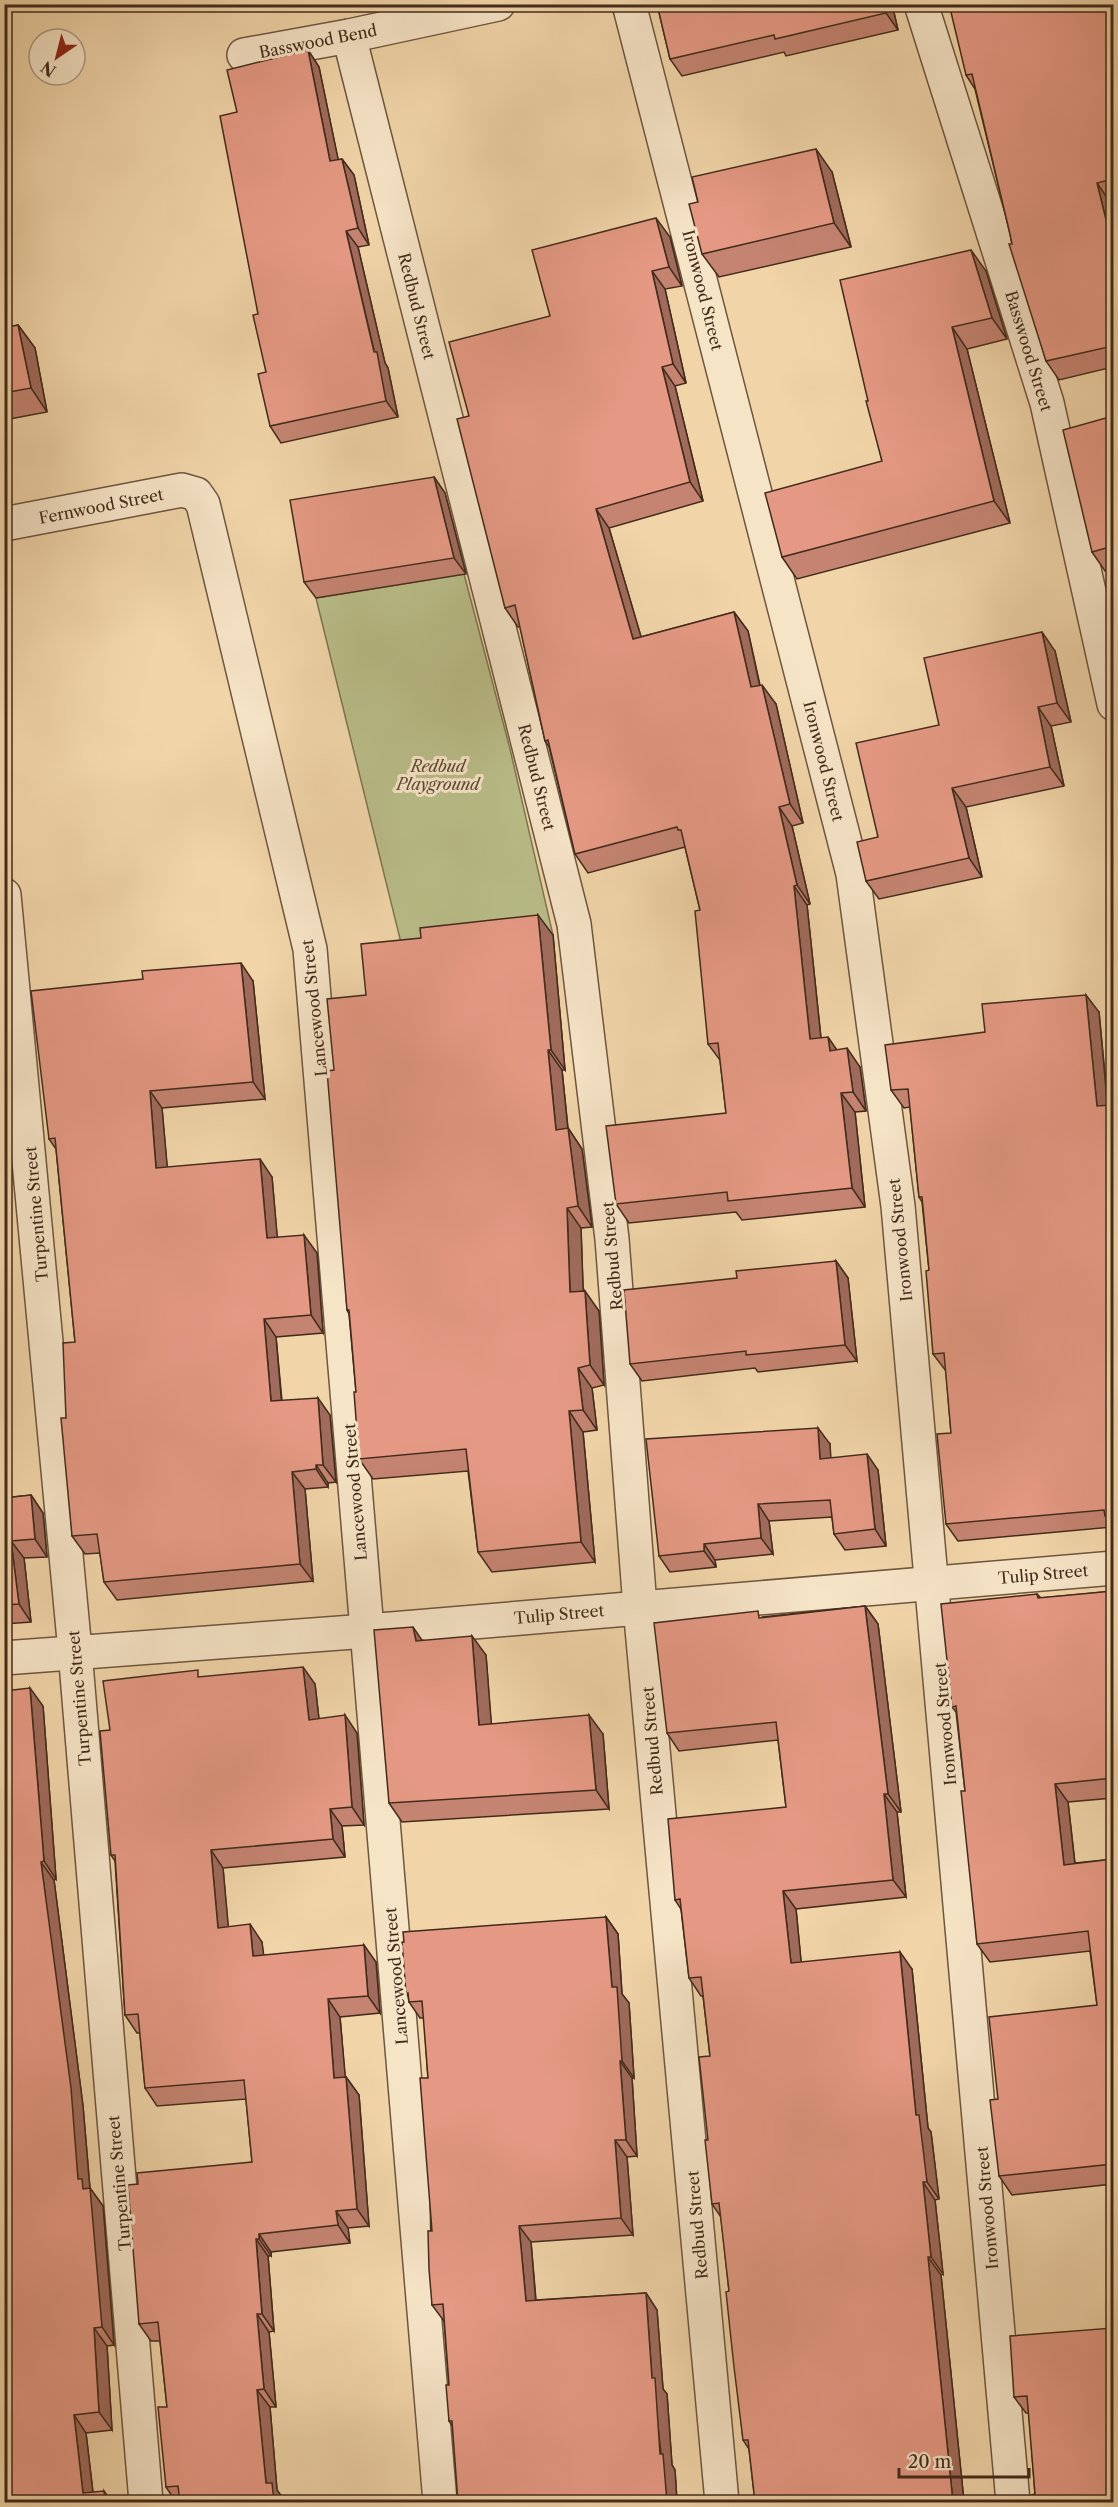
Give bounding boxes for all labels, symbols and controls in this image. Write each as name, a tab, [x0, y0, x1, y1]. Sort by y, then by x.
street label: Basswood Bend	[257, 20, 379, 62]
north arrow	[27, 27, 87, 87]
text: N	[37, 57, 60, 81]
street label: Ironwood Street	[678, 228, 728, 353]
street label: Redbud Street	[394, 251, 440, 362]
street label: Basswood Street	[1001, 288, 1057, 414]
street label: Fernwood Street	[37, 484, 165, 528]
street label: Ironwood Street	[799, 699, 849, 824]
street label: Redbud Street	[514, 722, 560, 833]
park label: Redbud Playground	[394, 756, 481, 794]
street label: Lancewood Street	[297, 938, 331, 1078]
street label: Turpentine Street	[20, 1145, 52, 1283]
street label: Ironwood Street	[884, 1177, 916, 1303]
street label: Redbud Street	[597, 1200, 627, 1311]
street label: Lancewood Street	[339, 1422, 371, 1562]
street label: Tulip Street	[997, 1560, 1089, 1588]
street label: Tulip Street	[513, 1600, 605, 1628]
street label: Turpentine Street	[63, 1629, 95, 1767]
street label: Ironwood Street	[930, 1661, 960, 1787]
street label: Redbud Street	[637, 1685, 667, 1796]
street label: Lancewood Street	[380, 1906, 412, 2046]
street label: Turpentine Street	[103, 2114, 135, 2252]
street label: Ironwood Street	[972, 2145, 1002, 2271]
street label: Redbud Street	[682, 2169, 712, 2280]
scale bar	[899, 2441, 1030, 2479]
text: 20 m	[908, 2451, 952, 2473]

